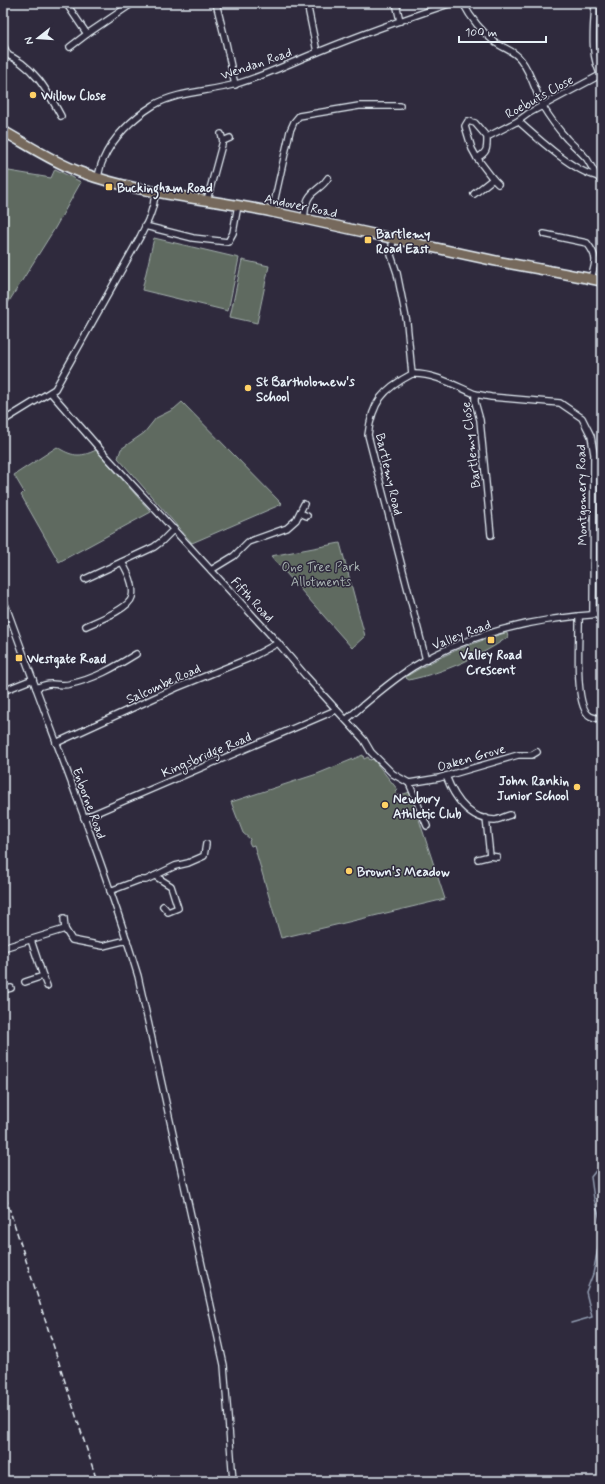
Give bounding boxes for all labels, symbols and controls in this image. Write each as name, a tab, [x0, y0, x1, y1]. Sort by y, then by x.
north arrow	[18, 18, 58, 58]
scale bar	[459, 18, 546, 44]
text: 100 m	[465, 25, 497, 41]
text: N	[22, 35, 37, 46]
street label: Wendan Road	[219, 44, 294, 85]
street label: Roebuts Close	[503, 71, 577, 123]
place label: Willow Close	[40, 88, 106, 105]
marker: Willow Close	[28, 90, 38, 100]
place label: Buckingham Road	[117, 180, 213, 200]
marker: Buckingham Road	[104, 182, 114, 192]
street label: Andover Road	[263, 190, 339, 223]
place label: Bartlemy Road East	[376, 226, 430, 258]
marker: Bartlemy Road East	[363, 235, 373, 245]
place label: St Bartholomew's School	[256, 374, 355, 406]
marker: St Bartholomew's School	[243, 383, 253, 393]
street label: Bartlemy Close	[458, 401, 485, 489]
street label: Bartlemy Road	[371, 432, 406, 517]
street label: Montgomery Road	[573, 444, 592, 546]
park label: One Tree Park Allotments	[282, 559, 361, 591]
street label: Fifth Road	[227, 574, 277, 626]
street label: Valley Road	[430, 616, 493, 654]
marker: Valley Road Crescent	[486, 635, 496, 645]
place label: Valley Road Crescent	[460, 647, 522, 679]
place label: Westgate Road	[26, 651, 106, 669]
marker: Westgate Road	[14, 653, 24, 663]
street label: Salcombe Road	[124, 660, 204, 708]
street label: Kingsbridge Road	[159, 729, 255, 784]
street label: Oaken Grove	[435, 741, 507, 776]
street label: Enborne Road	[68, 765, 109, 842]
place label: John Rankin Junior School	[497, 773, 569, 805]
marker: John Rankin Junior School	[572, 782, 582, 792]
place label: Newbury Athletic Club	[393, 791, 462, 823]
marker: Newbury Athletic Club	[380, 800, 390, 810]
place label: Brown's Meadow	[357, 864, 450, 881]
marker: Brown's Meadow	[344, 866, 354, 876]

